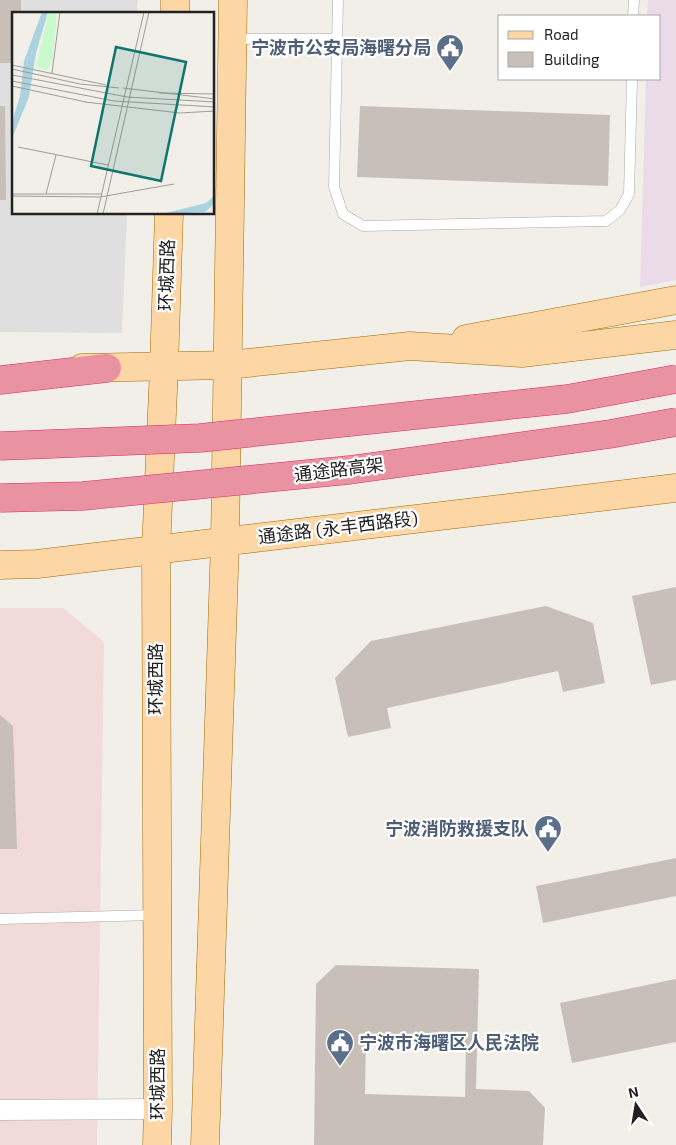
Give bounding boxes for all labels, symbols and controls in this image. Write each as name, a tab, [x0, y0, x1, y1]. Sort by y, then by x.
inset map	[12, 12, 215, 215]
legend	[498, 15, 661, 80]
text: Road	[544, 25, 579, 43]
public building icon: 宁波市公安局海曙分局	[435, 33, 465, 72]
place label: 宁波市公安局海曙分局	[251, 36, 431, 58]
text: Building	[544, 50, 600, 68]
street label: 环城西路	[154, 239, 178, 311]
street label: 通途路高架	[293, 453, 385, 485]
street label: 通途路 (永丰西路段)	[257, 506, 419, 548]
street label: 环城西路	[144, 643, 166, 715]
public building icon: 宁波消防救援支队	[533, 814, 563, 853]
place label: 宁波消防救援支队	[385, 817, 529, 839]
public building icon: 宁波市海曙区人民法院	[325, 1028, 355, 1067]
place label: 宁波市海曙区人民法院	[359, 1031, 539, 1053]
street label: 环城西路	[146, 1048, 168, 1120]
north arrow	[611, 1080, 661, 1130]
text: N	[626, 1082, 640, 1101]

